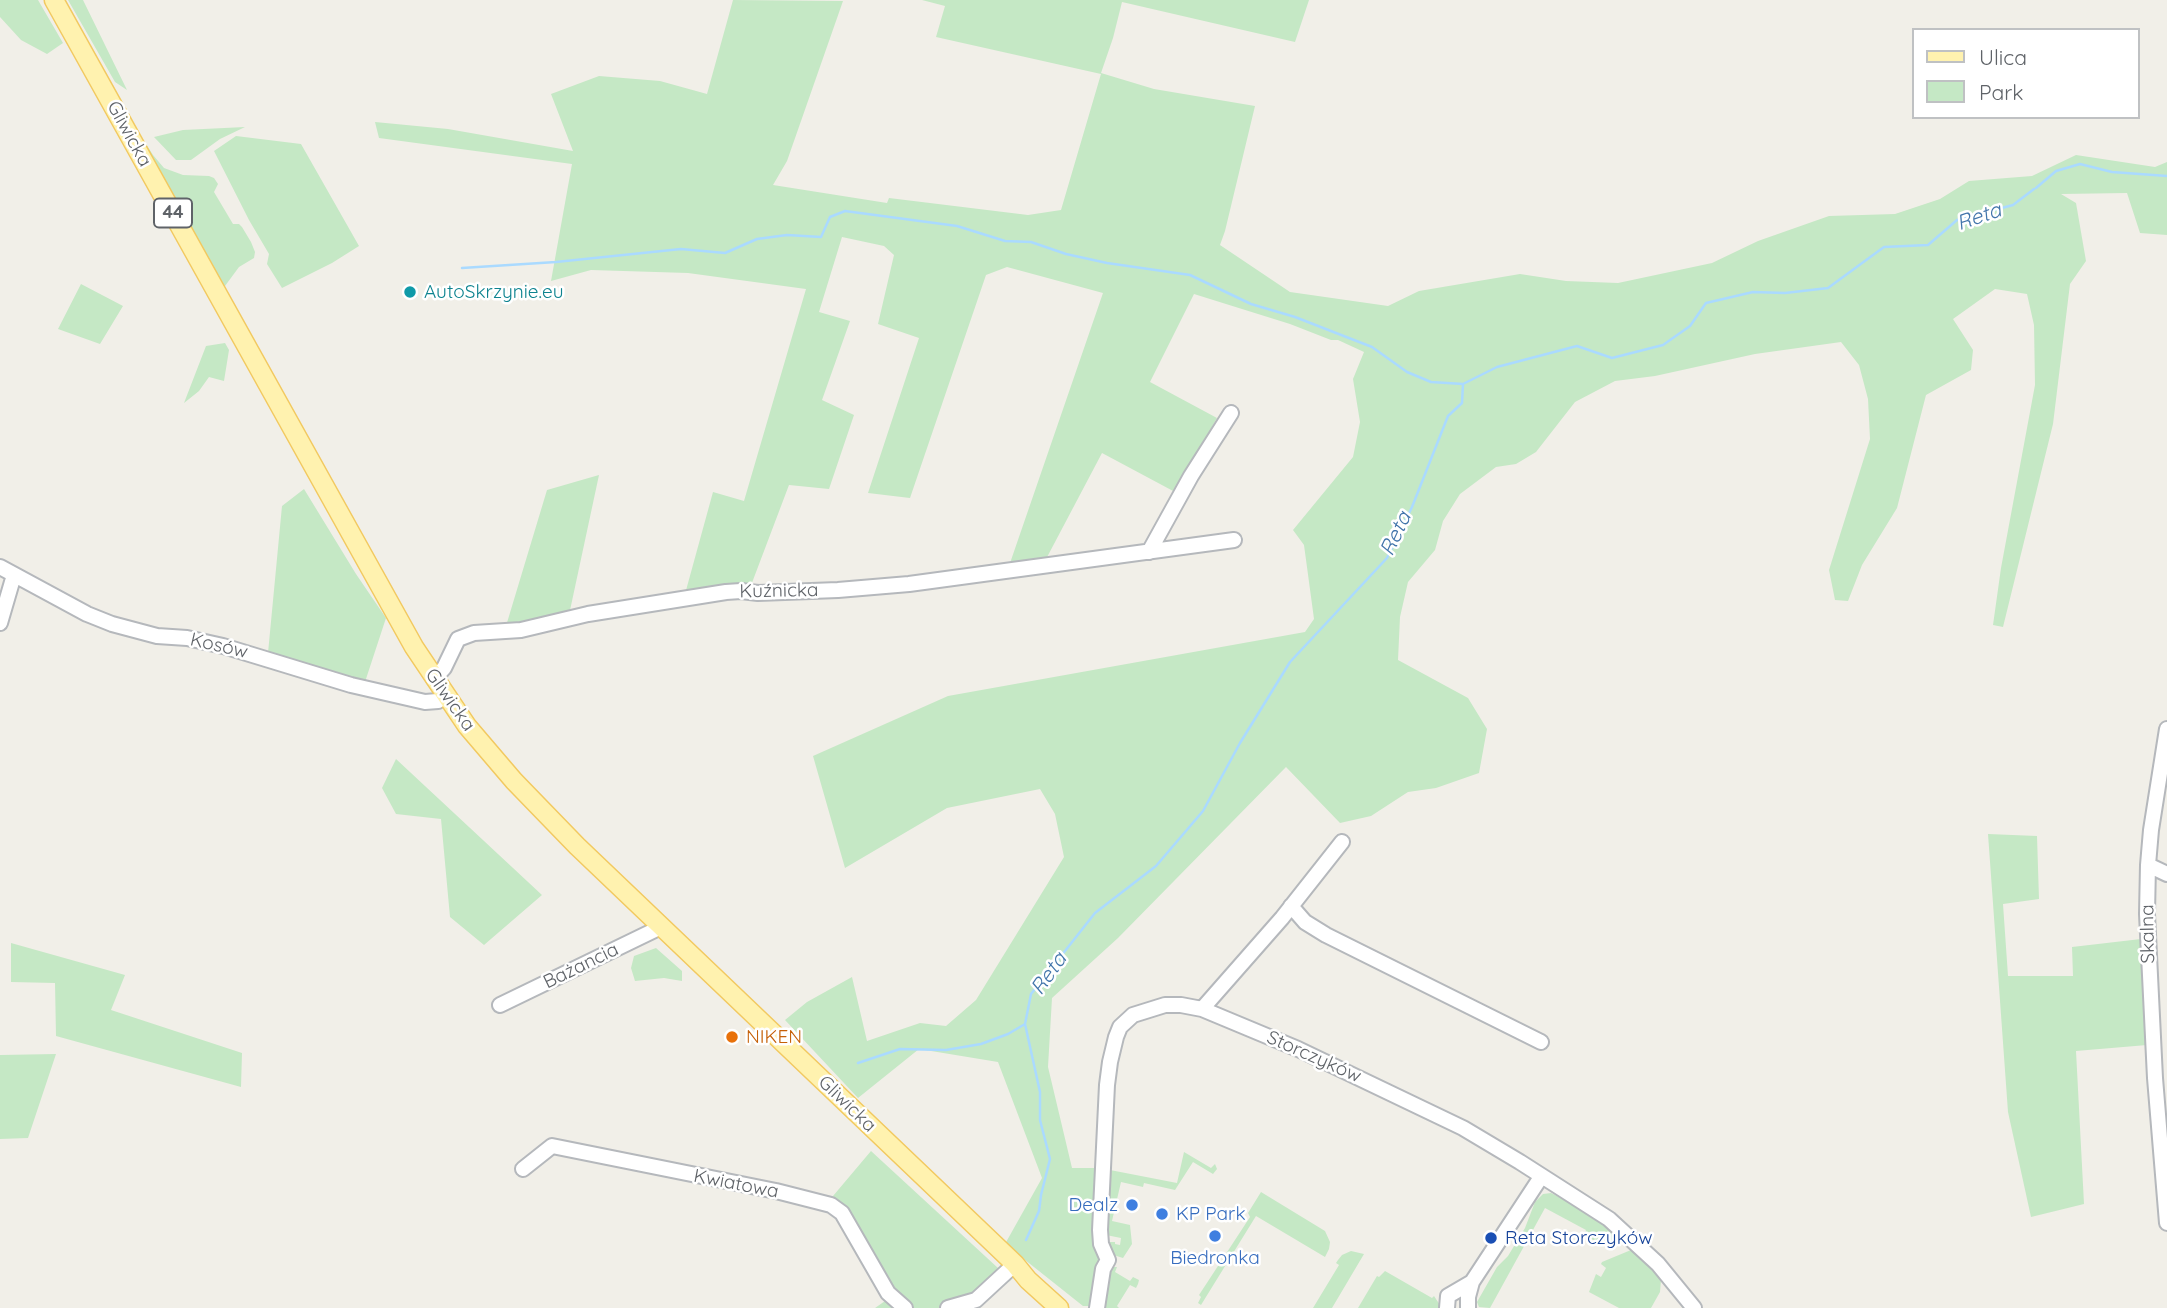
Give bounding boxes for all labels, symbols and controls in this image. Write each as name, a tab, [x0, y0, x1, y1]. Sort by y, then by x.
legend	[1912, 28, 2139, 119]
text: Ulica	[1979, 44, 2027, 70]
text: Park	[1979, 79, 2023, 105]
street label: Gliwicka	[102, 97, 156, 171]
road number: 44	[154, 198, 192, 228]
water label: Reta	[1953, 198, 2005, 236]
place label: AutoSkrzynie.eu	[424, 281, 564, 303]
marker: AutoSkrzynie.eu	[402, 284, 418, 300]
water label: Reta	[1375, 508, 1417, 560]
street label: Kuźnicka	[739, 579, 819, 603]
street label: Kosów	[188, 628, 250, 664]
street label: Gliwicka	[420, 664, 480, 736]
street label: Skalna	[2136, 904, 2160, 964]
street label: Bażancia	[540, 938, 622, 994]
water label: Reta	[1026, 948, 1072, 1000]
place label: NIKEN	[746, 1026, 802, 1048]
street label: Storczyków	[1263, 1026, 1365, 1088]
marker: NIKEN	[724, 1029, 740, 1045]
street label: Gliwicka	[813, 1071, 881, 1137]
street label: Kwiatowa	[692, 1165, 780, 1203]
place label: Dealz	[1068, 1194, 1118, 1216]
marker: Dealz	[1124, 1197, 1140, 1213]
place label: KP Park	[1176, 1203, 1246, 1225]
marker: KP Park	[1154, 1206, 1170, 1222]
place label: Reta Storczyków	[1505, 1227, 1653, 1249]
marker: Biedronka	[1207, 1228, 1223, 1244]
marker: Reta Storczyków	[1483, 1230, 1499, 1246]
place label: Biedronka	[1170, 1247, 1260, 1269]

